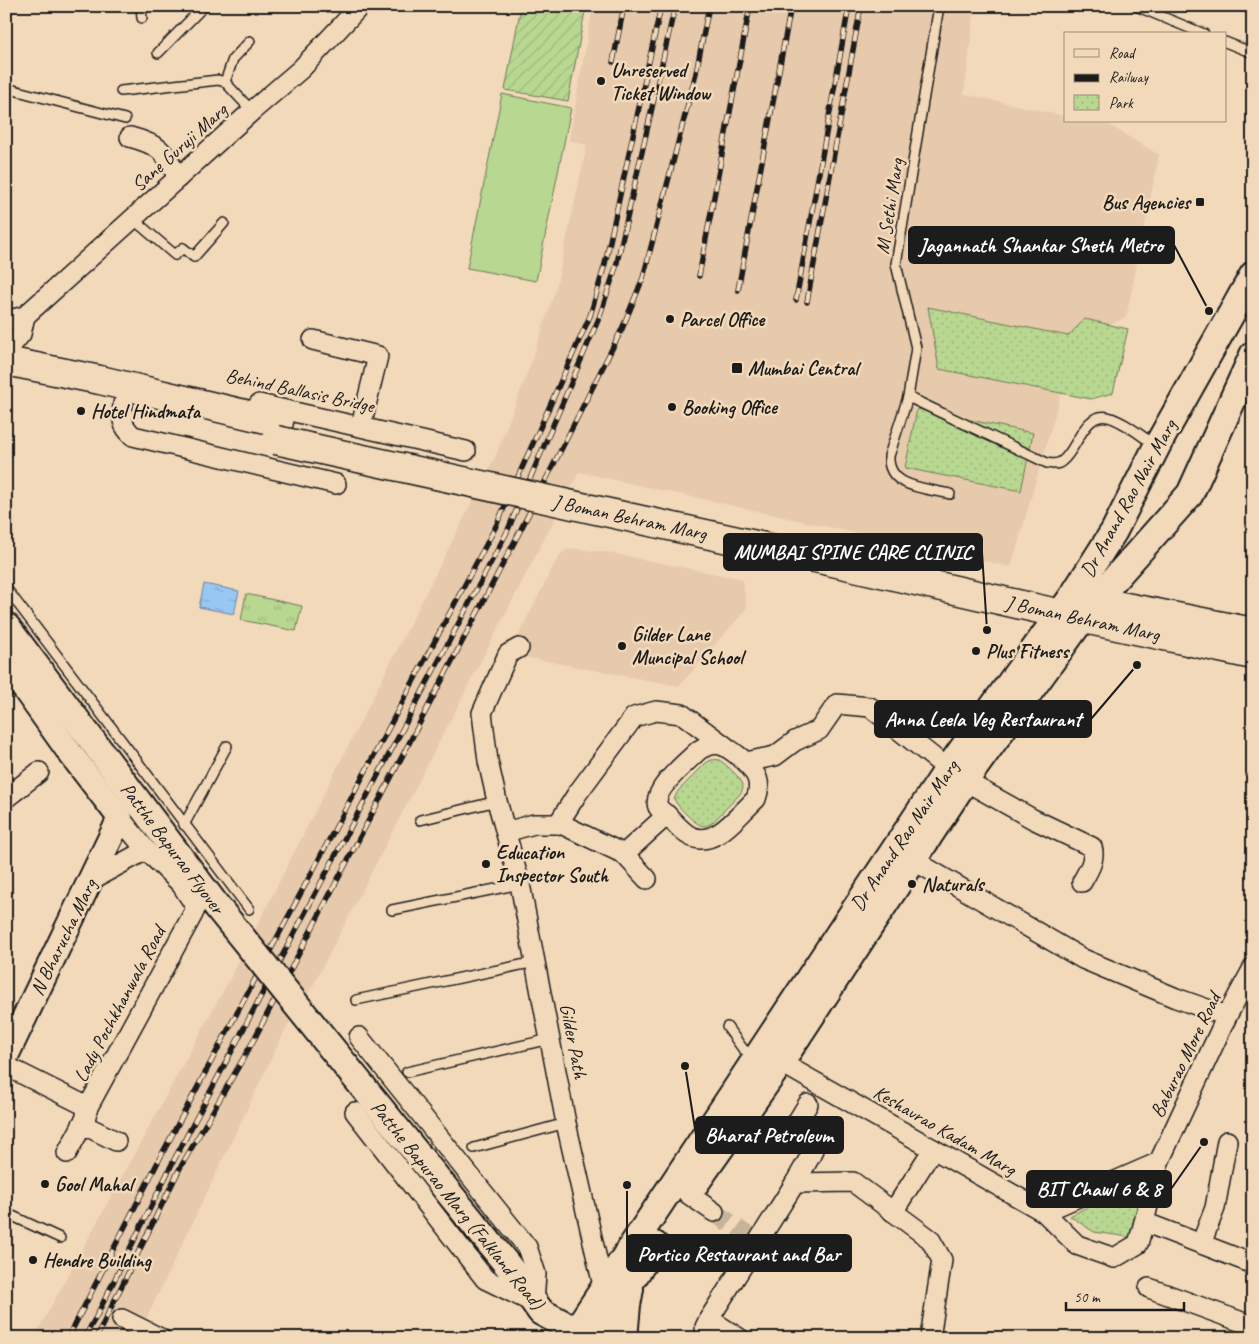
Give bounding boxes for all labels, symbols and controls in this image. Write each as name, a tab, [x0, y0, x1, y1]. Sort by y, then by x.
legend	[1064, 32, 1226, 122]
text: Road	[1109, 44, 1136, 63]
place label: Unreserved Ticket Window	[611, 58, 712, 106]
text: Railway	[1109, 68, 1150, 87]
marker: Unreserved Ticket Window	[595, 75, 607, 87]
text: Park	[1109, 94, 1134, 113]
street label: Sane Guruji Marg	[126, 97, 234, 197]
street label: M Sethi Marg	[870, 156, 910, 256]
place label: Bus Agencies	[1102, 190, 1192, 215]
marker: Bus Agencies	[1194, 196, 1206, 208]
callout: Jagannath Shankar Sheth Metro	[909, 227, 1174, 263]
text: Jagannath Shankar Sheth Metro	[917, 232, 1165, 258]
place label: Parcel Office	[680, 307, 765, 332]
marker: Parcel Office	[664, 313, 676, 325]
place label: Mumbai Central	[748, 356, 861, 381]
marker: Mumbai Central	[730, 361, 744, 375]
street label: Behind Ballasis Bridge	[224, 363, 378, 419]
place label: Booking Office	[682, 395, 779, 420]
place label: Hotel Hindmata	[91, 399, 202, 424]
marker: Booking Office	[666, 401, 678, 413]
marker: Hotel Hindmata	[75, 405, 87, 417]
street label: Dr Anand Rao Nair Marg	[1075, 413, 1183, 581]
street label: J Boman Behram Marg	[550, 489, 710, 546]
callout: MUMBAI SPINE CARE CLINIC	[724, 534, 982, 570]
text: MUMBAI SPINE CARE CLINIC	[734, 539, 975, 565]
street label: J Boman Behram Marg	[1003, 590, 1163, 647]
place label: Gilder Lane Muncipal School	[632, 622, 747, 670]
place label: Plus Fitness	[986, 639, 1070, 664]
marker: Gilder Lane Muncipal School	[616, 640, 628, 652]
marker: Plus Fitness	[970, 645, 982, 657]
callout: Anna Leela Veg Restaurant	[875, 701, 1091, 737]
text: Anna Leela Veg Restaurant	[885, 706, 1084, 732]
street label: Dr Anand Rao Nair Marg	[845, 754, 965, 915]
street label: Patthe Bapurao Flyover	[115, 778, 231, 920]
place label: Education Inspector South	[496, 840, 609, 888]
marker: Education Inspector South	[480, 858, 492, 870]
place label: Naturals	[922, 872, 985, 897]
street label: N Bharucha Marg	[24, 873, 103, 1000]
marker: Naturals	[906, 878, 918, 890]
street label: Lady Pochkhanwala Road	[68, 919, 172, 1086]
street label: Baburao More Road	[1145, 986, 1228, 1122]
street label: Gilder Path	[554, 1001, 593, 1082]
street label: Keshavrao Kadam Marg	[869, 1080, 1022, 1182]
street label: Patthe Bapurao Marg (Falkland Road)	[365, 1096, 551, 1316]
callout: Bharat Petroleum	[696, 1117, 843, 1153]
text: Bharat Petroleum	[705, 1122, 835, 1148]
callout: BIT Chawl 6 & 8	[1027, 1171, 1171, 1207]
place label: Gool Mahal	[55, 1172, 136, 1197]
text: BIT Chawl 6 & 8	[1037, 1176, 1164, 1202]
marker: Gool Mahal	[39, 1178, 51, 1190]
callout: Portico Restaurant and Bar	[627, 1235, 851, 1271]
text: Portico Restaurant and Bar	[638, 1241, 843, 1267]
place label: Hendre Building	[43, 1248, 153, 1273]
marker: Hendre Building	[27, 1254, 39, 1266]
scale bar	[1066, 1279, 1184, 1311]
text: 50 m	[1074, 1288, 1101, 1307]

